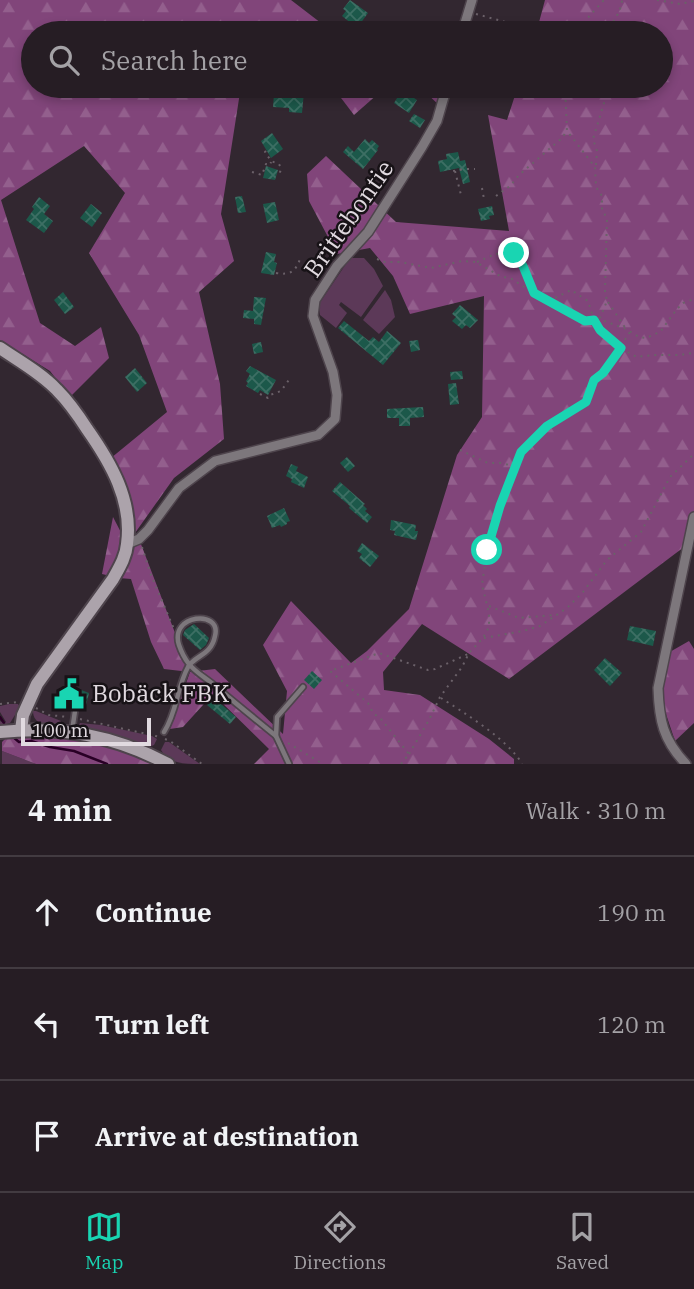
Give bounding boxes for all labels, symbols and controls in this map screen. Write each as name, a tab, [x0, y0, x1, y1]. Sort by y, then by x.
search box	[21, 21, 673, 98]
icon: search	[45, 41, 83, 79]
text: Search here	[101, 43, 247, 77]
street label: Brittebontie	[296, 153, 400, 283]
route end	[498, 237, 529, 268]
route start	[471, 534, 502, 565]
public building icon: Bobäck FBK	[52, 677, 86, 711]
place label: Bobäck FBK	[92, 677, 229, 709]
scale bar	[21, 715, 150, 747]
text: 100 m	[32, 718, 89, 742]
text: 4 min	[28, 790, 112, 829]
text: Walk · 310 m	[525, 795, 666, 825]
icon: ahead	[28, 893, 66, 931]
text: Continue	[95, 895, 212, 929]
text: 190 m	[597, 897, 666, 927]
icon: left	[28, 1005, 66, 1043]
text: Turn left	[95, 1007, 209, 1041]
text: 120 m	[597, 1009, 666, 1039]
icon: arrive	[28, 1117, 66, 1155]
text: Arrive at destination	[95, 1119, 359, 1153]
tab: Map	[85, 1208, 124, 1274]
tab: Directions	[293, 1208, 386, 1274]
tab: Saved	[556, 1208, 609, 1274]

